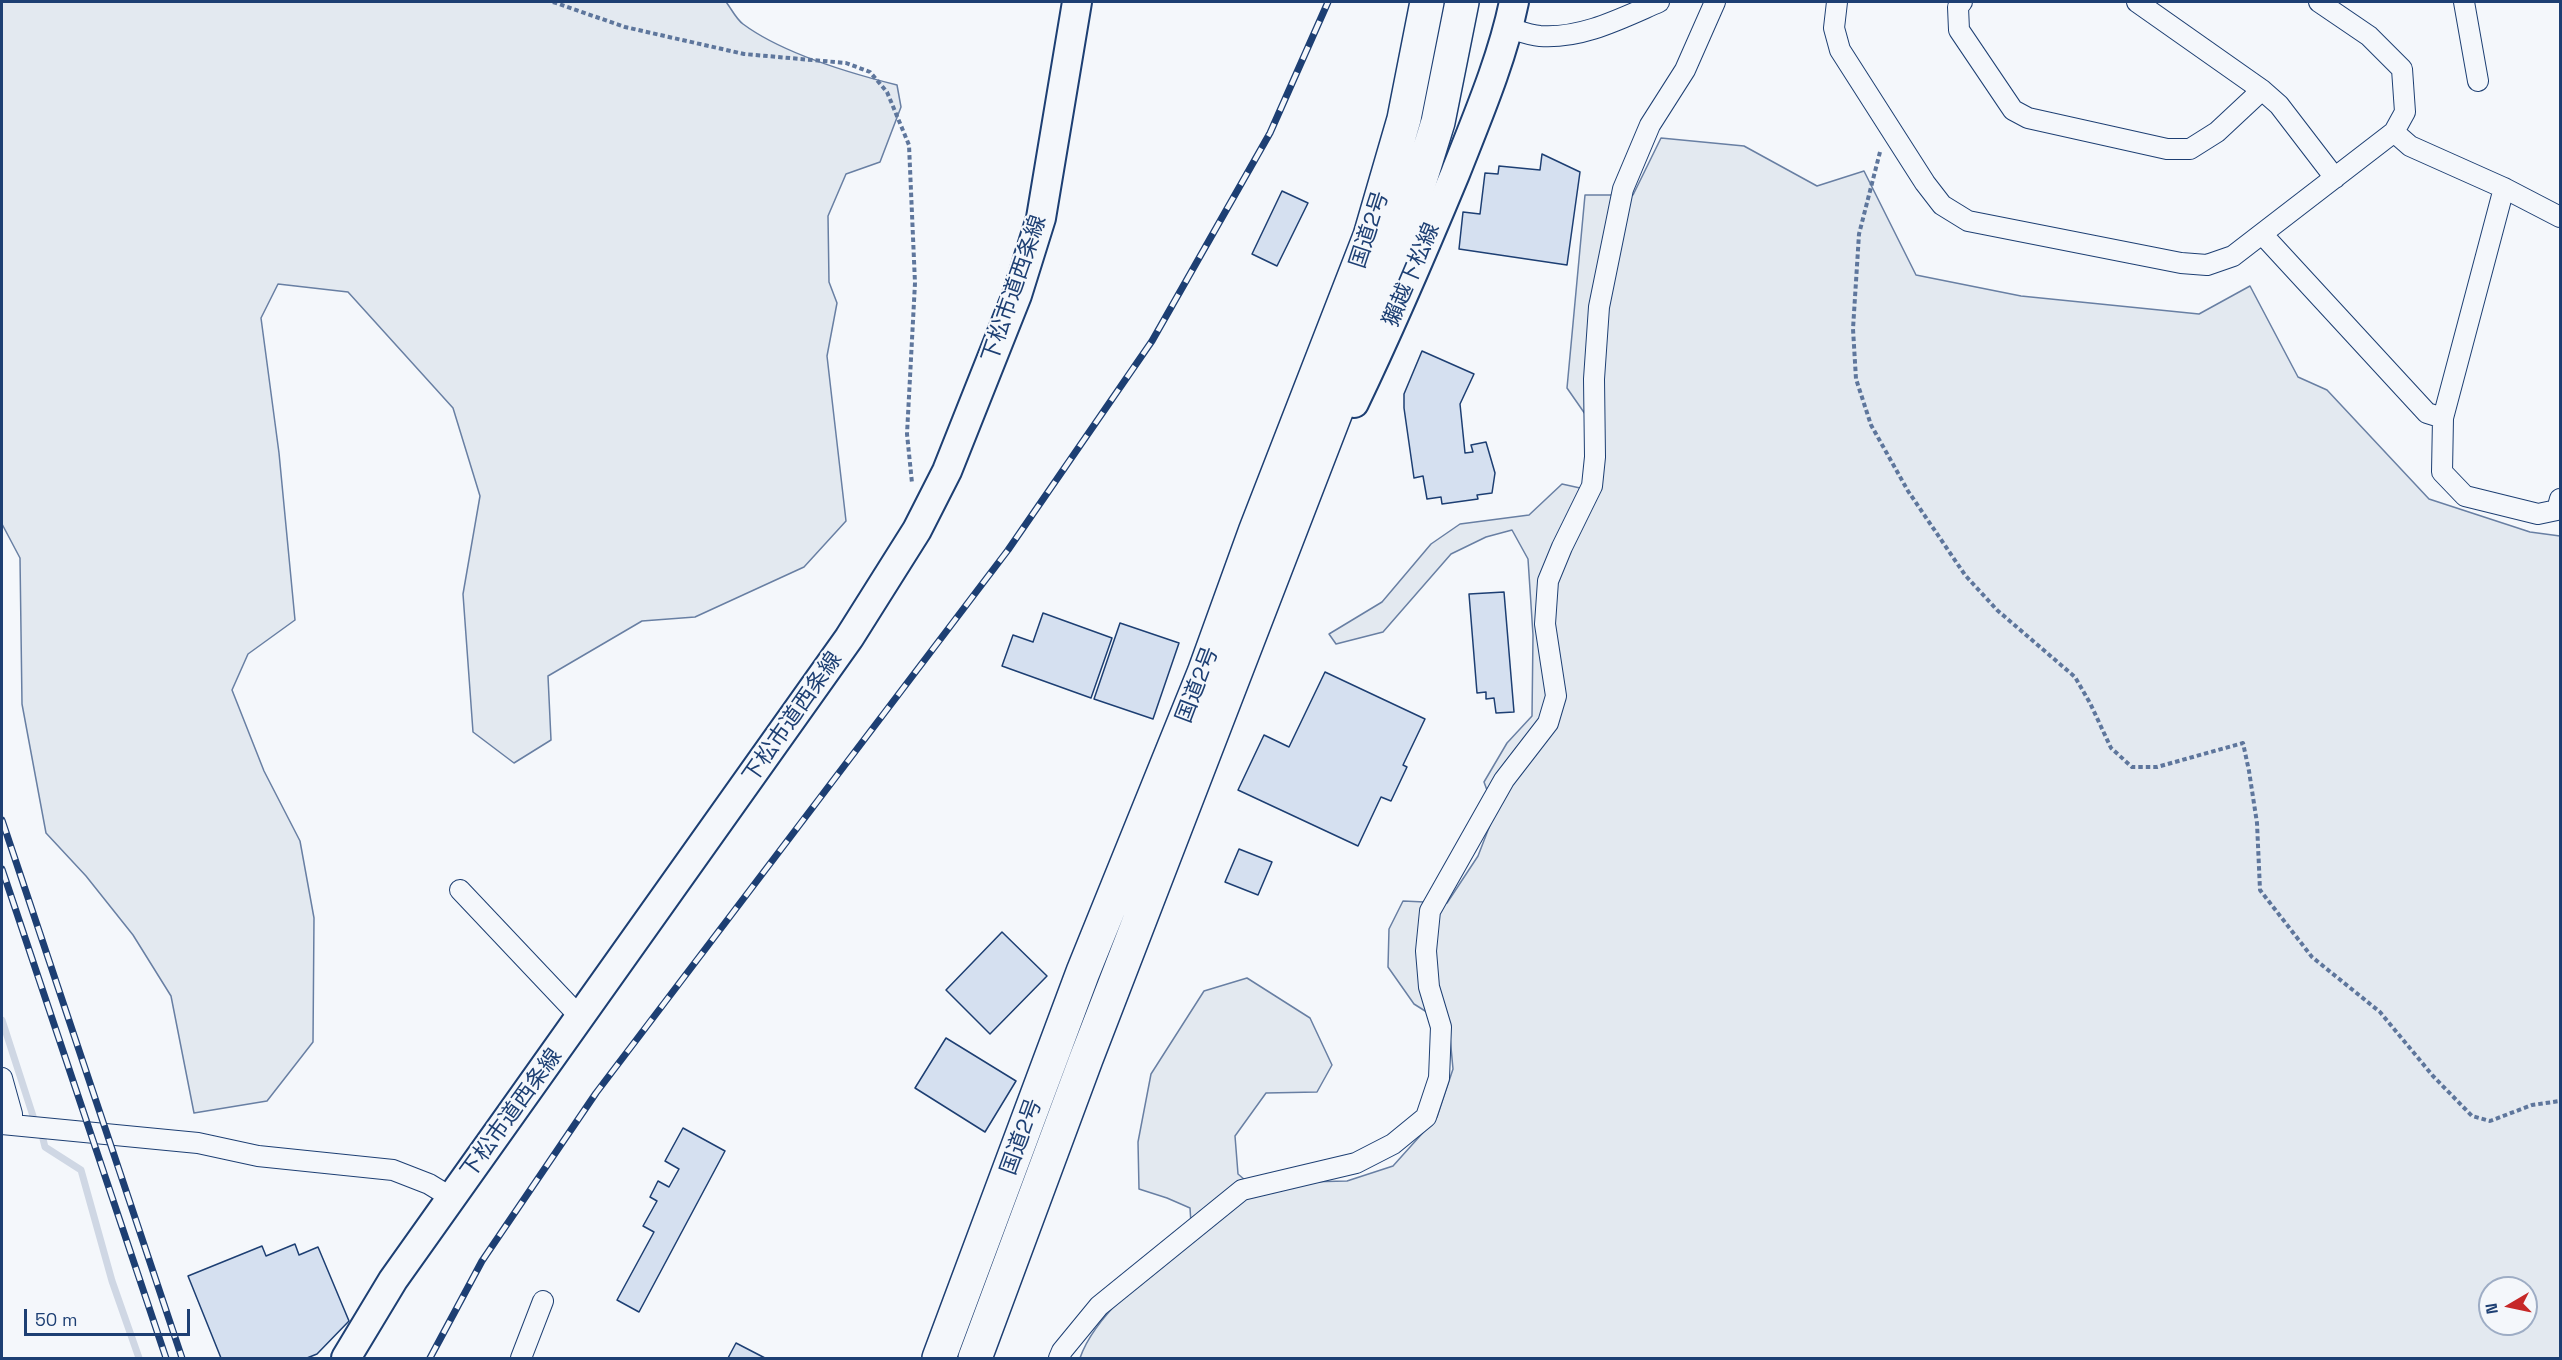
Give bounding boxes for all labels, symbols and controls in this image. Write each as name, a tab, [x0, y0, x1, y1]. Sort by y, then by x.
street label: 国道2号	[1345, 188, 1395, 272]
street label: 下松市道西条線	[977, 212, 1053, 366]
street label: 獺越下松線	[1378, 219, 1446, 331]
street label: 国道2号	[1171, 643, 1225, 727]
street label: 下松市道西条線	[738, 647, 848, 789]
street label: 下松市道西条線	[456, 1044, 568, 1184]
street label: 国道2号	[996, 1095, 1048, 1179]
north arrow	[2478, 1276, 2538, 1336]
scale bar	[27, 1297, 194, 1335]
text: N	[2480, 1302, 2503, 1316]
text: 50 m	[35, 1308, 77, 1331]

